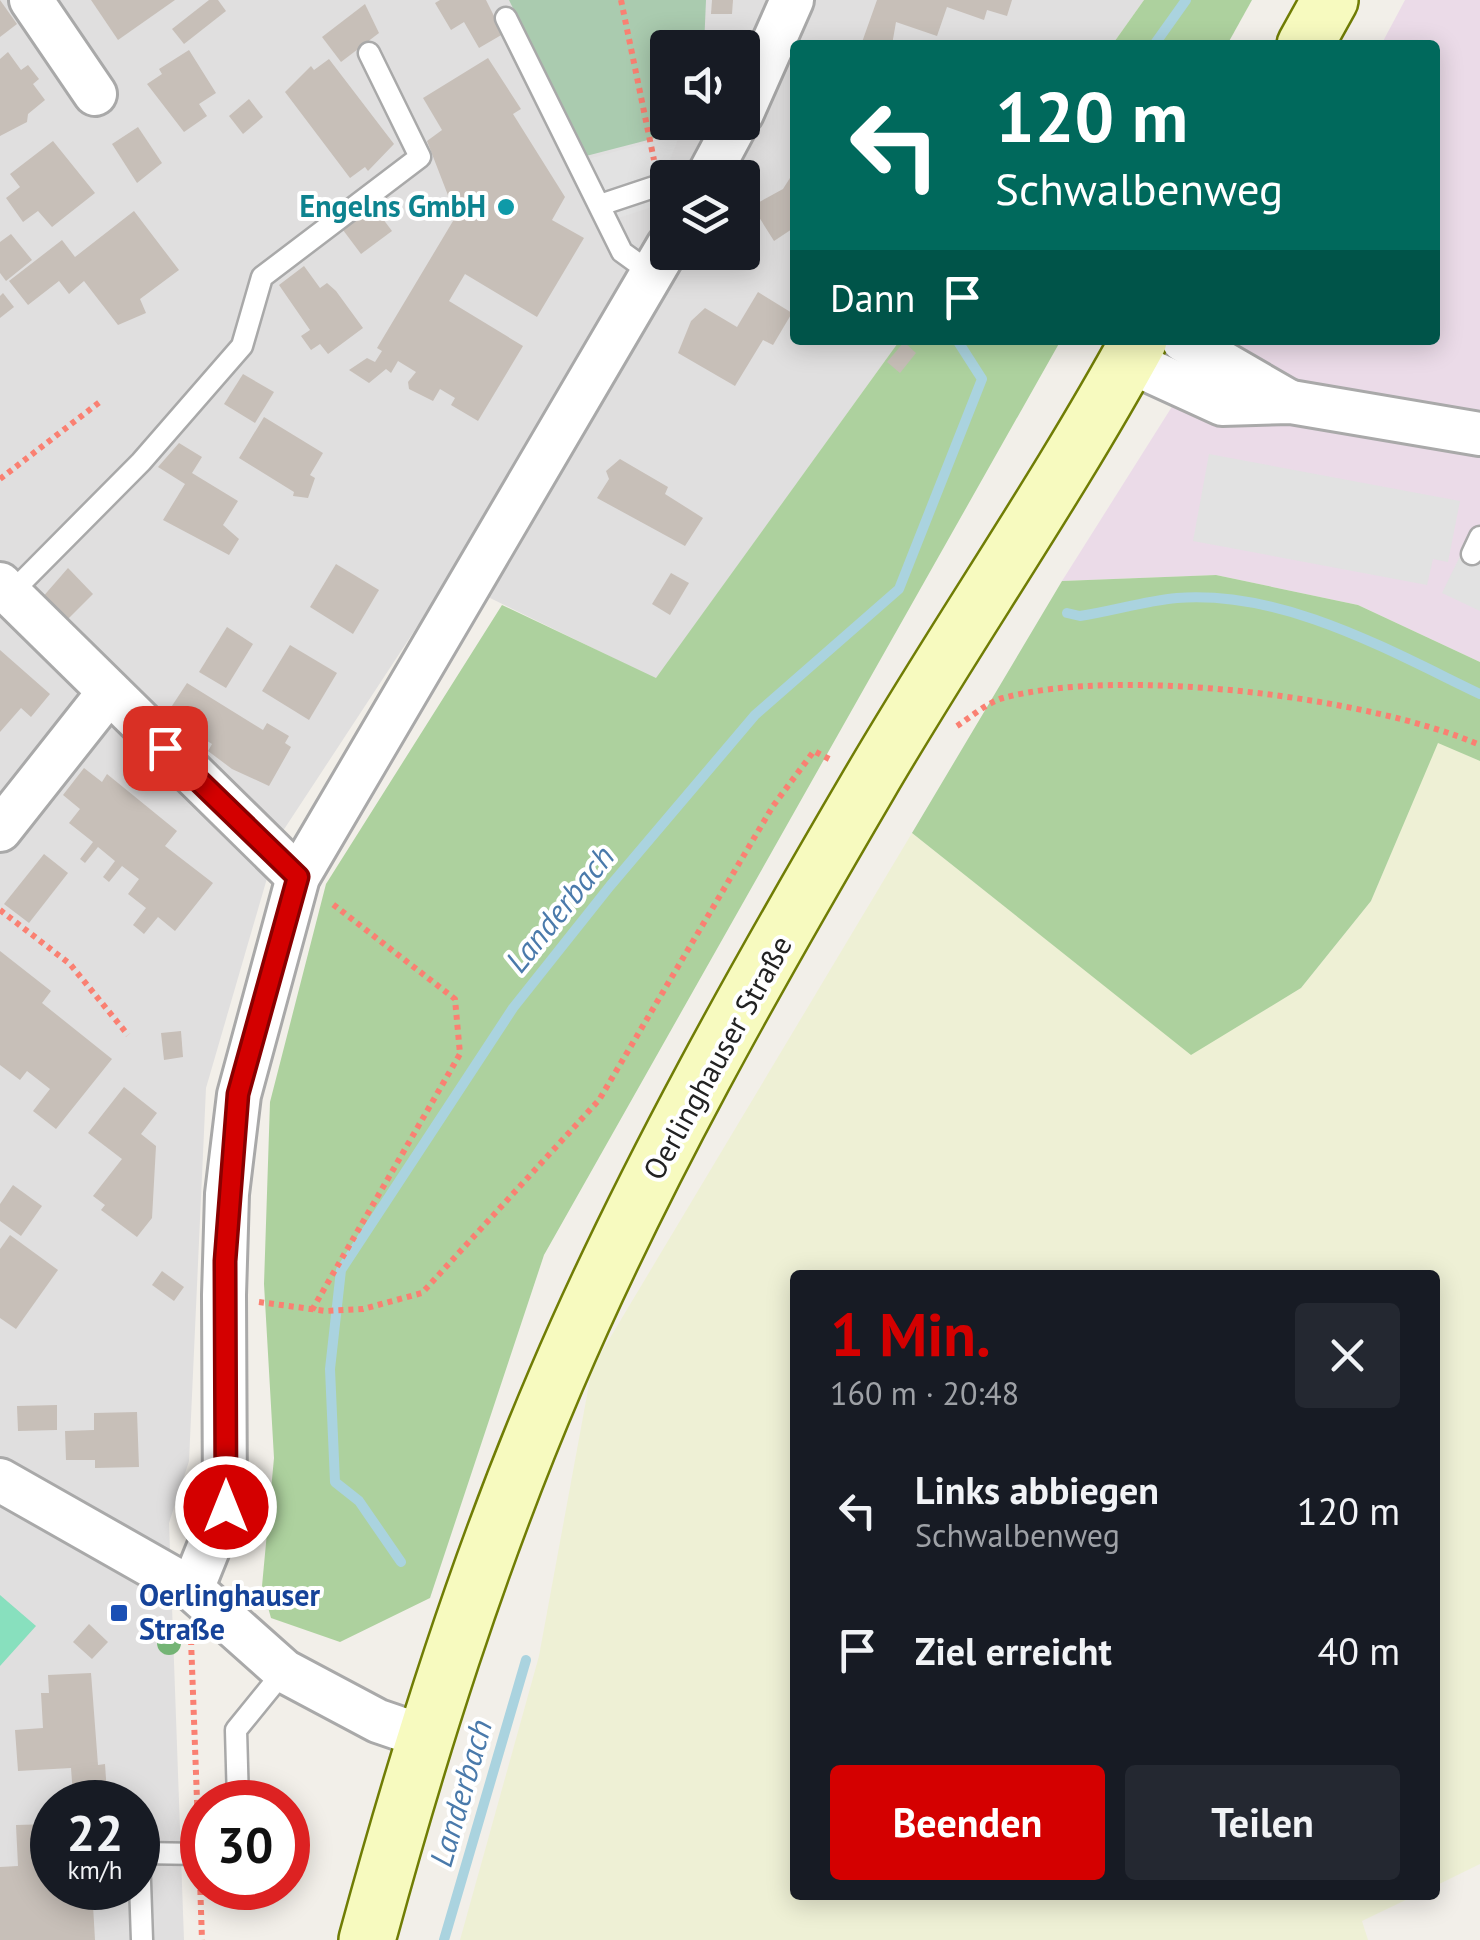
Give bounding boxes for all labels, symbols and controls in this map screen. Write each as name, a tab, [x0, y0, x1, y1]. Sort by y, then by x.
map controls	[650, 30, 760, 270]
button: sound	[650, 30, 760, 140]
text: 120 m	[995, 71, 1188, 161]
icon: left	[830, 80, 960, 210]
text: Schwalbenweg	[995, 159, 1283, 217]
button: layers	[650, 160, 760, 270]
place label: Engelns GmbH	[300, 186, 486, 225]
marker: Engelns GmbH	[495, 196, 517, 218]
icon: arrive	[935, 270, 990, 325]
text: Dann	[830, 273, 915, 322]
pin	[123, 706, 208, 791]
icon: arrive	[138, 721, 193, 776]
water label: Landerbach	[495, 836, 623, 980]
street label: Oerlinghauser Straße	[633, 928, 800, 1186]
text: 1 Min.	[830, 1295, 991, 1373]
button: close	[1295, 1303, 1400, 1408]
text: 160 m · 20:48	[830, 1372, 1019, 1414]
position arrow	[174, 1455, 278, 1559]
text: Links abbiegen	[915, 1465, 1159, 1514]
icon: left	[830, 1483, 885, 1538]
text: 120 m	[1297, 1486, 1400, 1535]
text: Schwalbenweg	[915, 1514, 1120, 1556]
place label: Oerlinghauser Straße	[139, 1575, 320, 1648]
marker: Oerlinghauser Straße	[108, 1602, 130, 1624]
icon: arrive	[830, 1623, 885, 1678]
text: Ziel erreicht	[915, 1626, 1112, 1675]
text: 40 m	[1318, 1626, 1400, 1675]
water label: Landerbach	[419, 1714, 501, 1871]
button: Beenden	[830, 1765, 1105, 1880]
button: Teilen	[1125, 1765, 1400, 1880]
speed limit sign: 30	[180, 1780, 310, 1910]
text: 22	[67, 1800, 123, 1865]
text: km/h	[68, 1854, 122, 1886]

